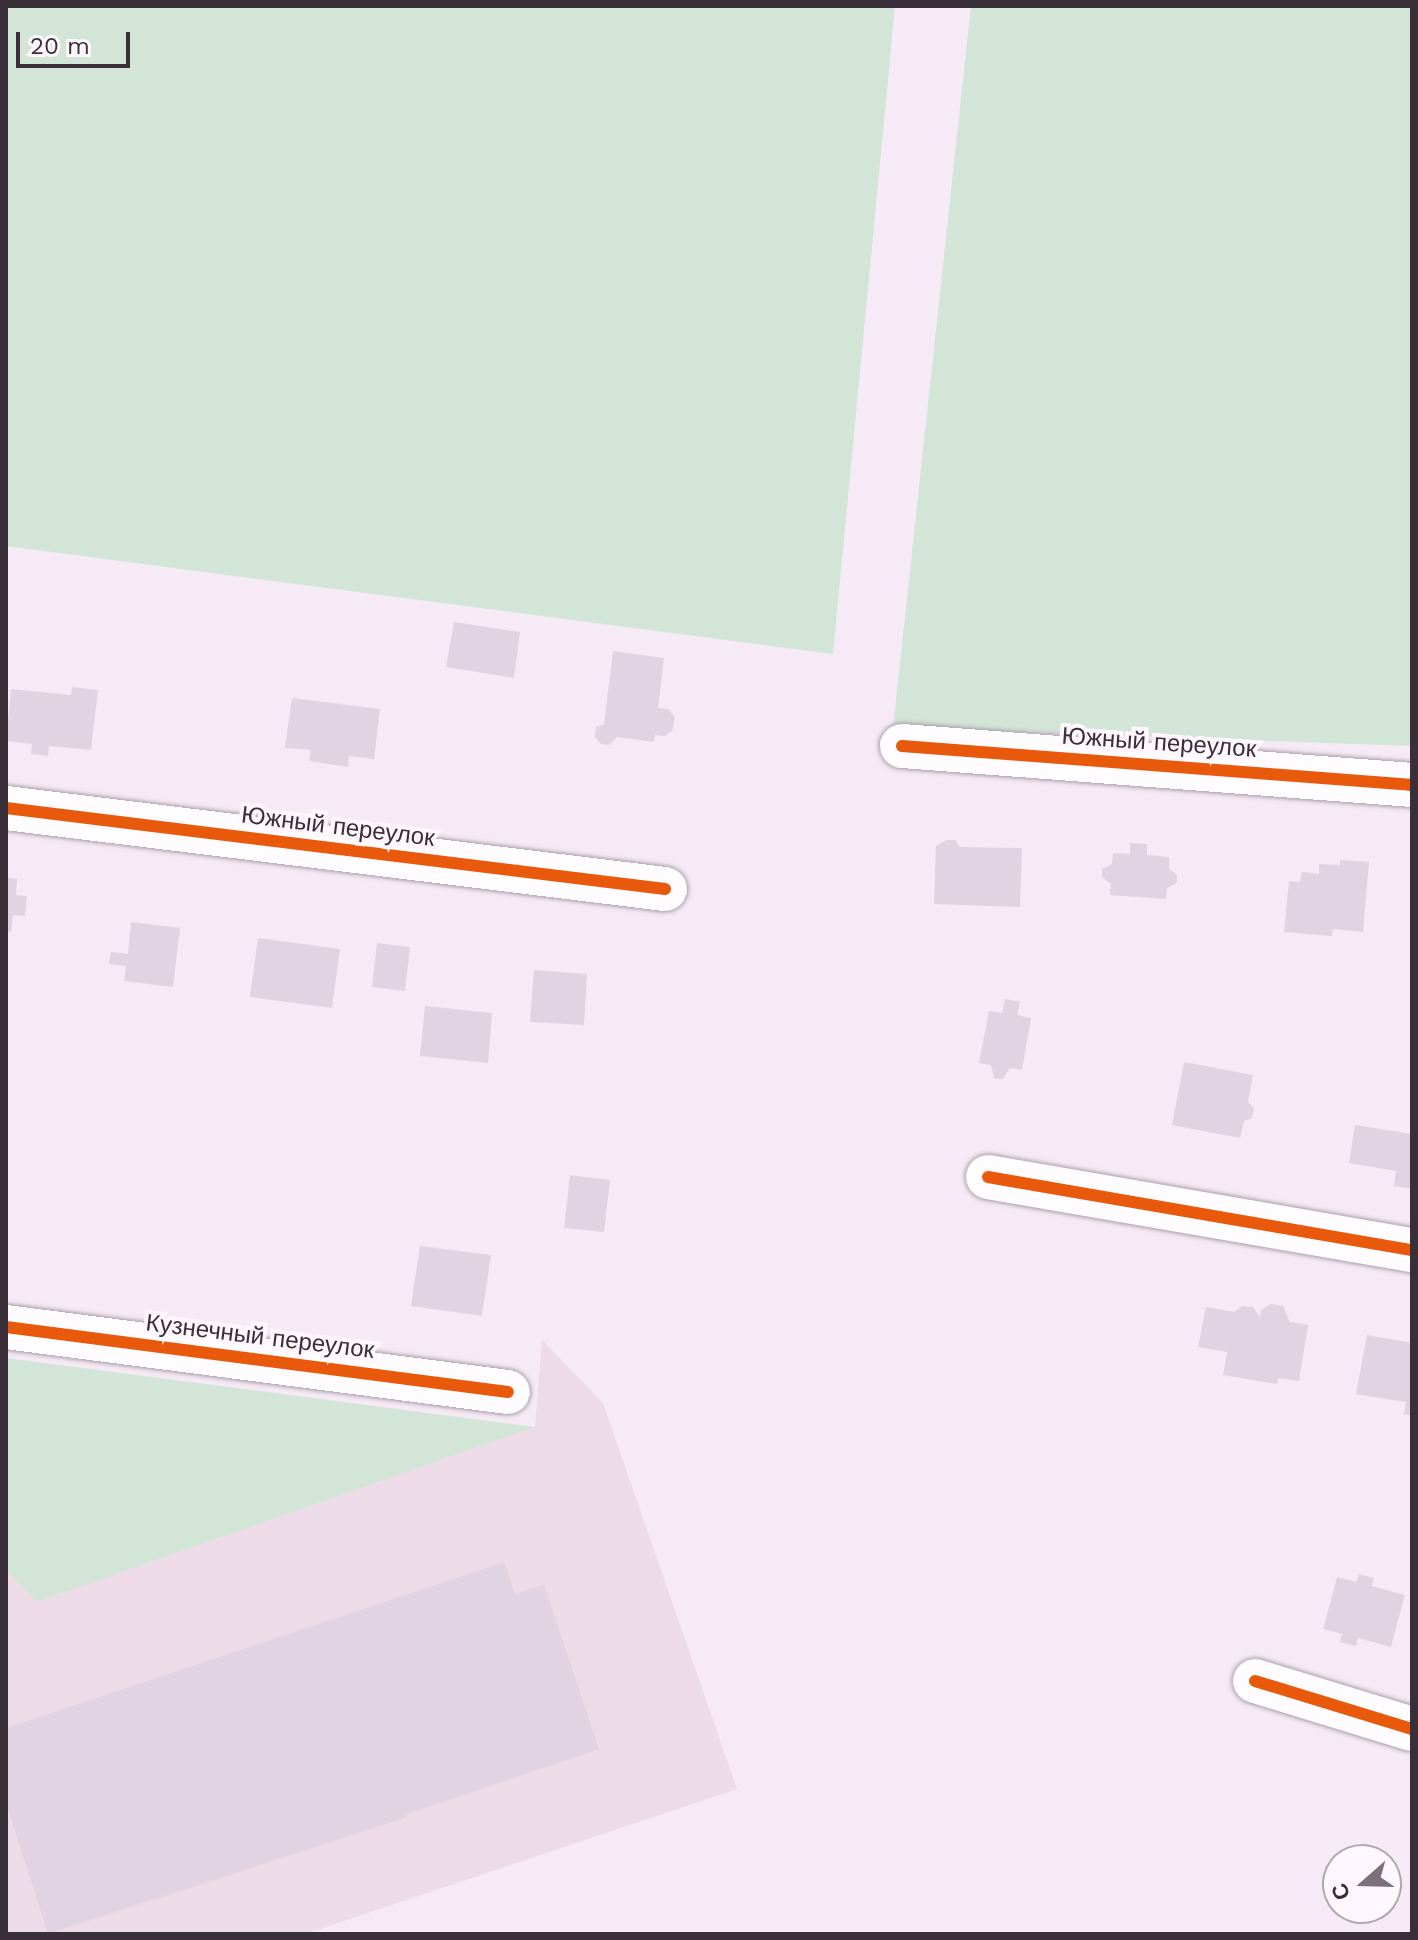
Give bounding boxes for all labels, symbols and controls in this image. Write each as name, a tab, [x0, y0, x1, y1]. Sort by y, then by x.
scale bar	[20, 16, 134, 66]
text: 20 m	[30, 32, 90, 60]
street label: Южный переулок	[1061, 722, 1257, 764]
street label: Южный переулок	[240, 801, 436, 853]
street label: Кузнечный переулок	[144, 1309, 376, 1365]
north arrow	[1322, 1844, 1402, 1924]
text: С	[1326, 1880, 1355, 1903]

